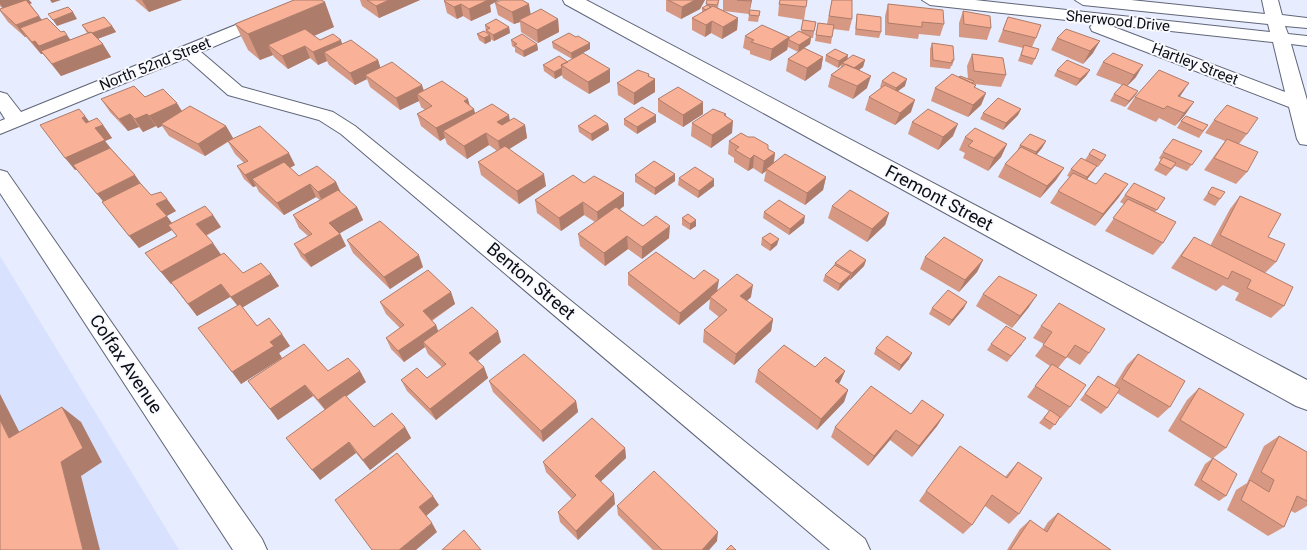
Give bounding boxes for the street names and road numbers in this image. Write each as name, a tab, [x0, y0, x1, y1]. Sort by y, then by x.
street label: Sherwood Drive	[1065, 7, 1171, 35]
street label: North 52nd Street	[97, 33, 213, 95]
street label: Hartley Street	[1149, 39, 1241, 89]
street label: Fremont Street	[882, 160, 997, 235]
street label: Benton Street	[483, 238, 580, 324]
street label: Colfax Avenue	[86, 310, 167, 417]

